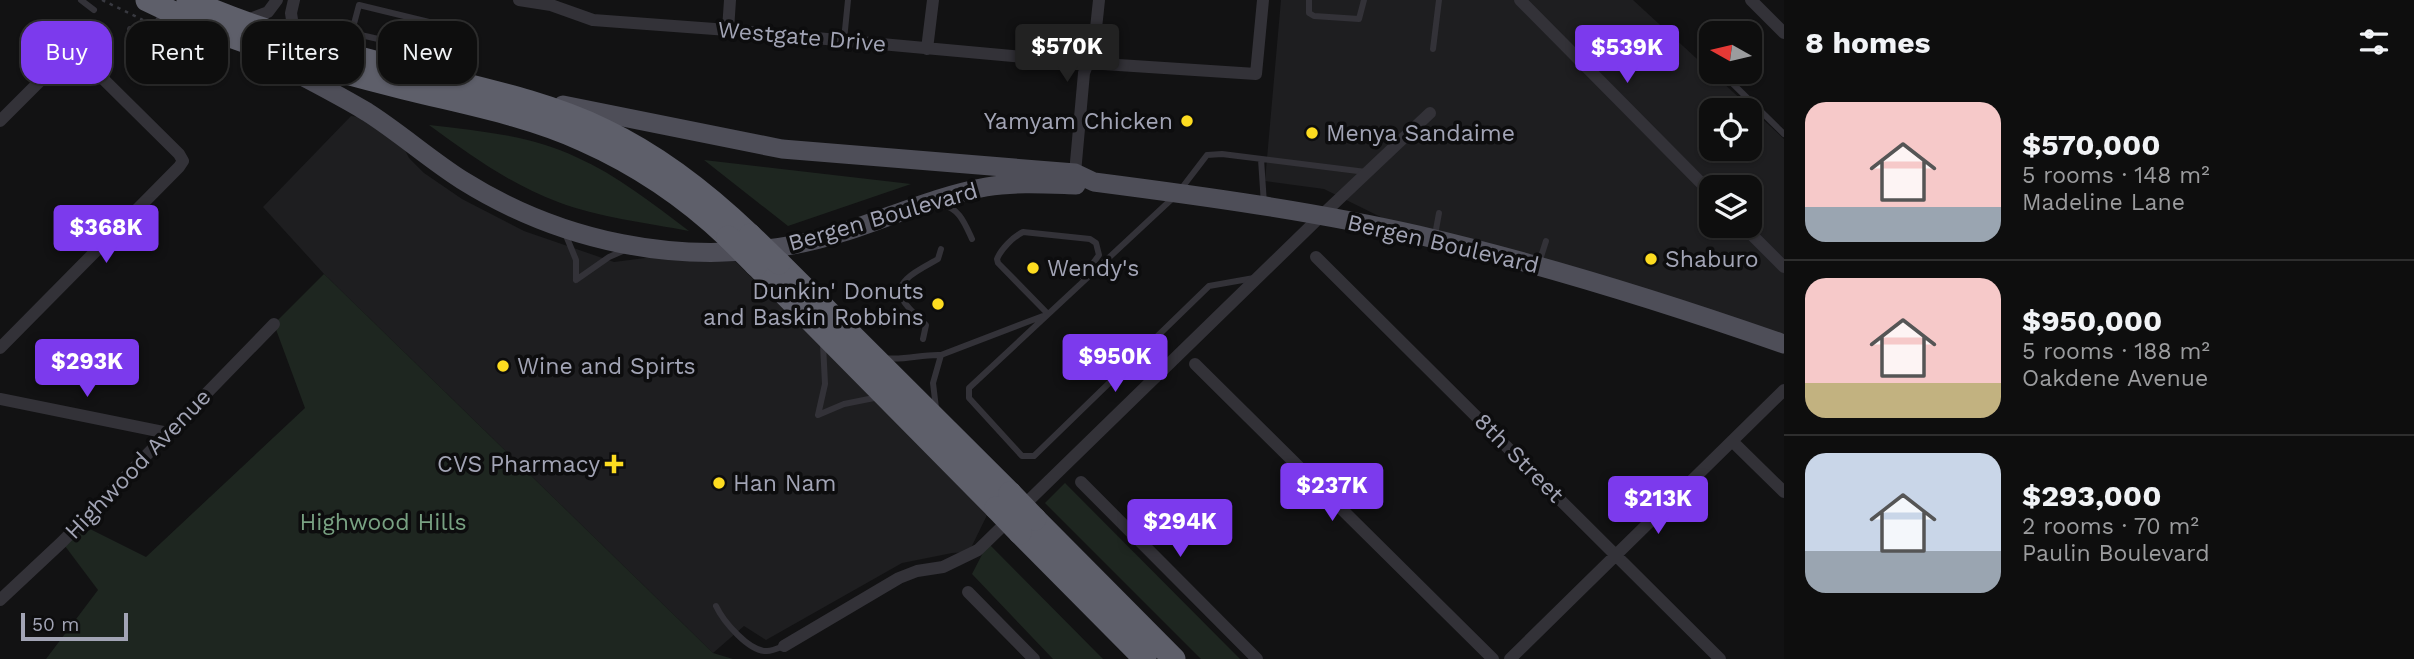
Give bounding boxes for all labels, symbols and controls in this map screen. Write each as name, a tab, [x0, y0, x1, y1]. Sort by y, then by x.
street label: Westgate Drive	[717, 16, 887, 58]
chip: Buy	[21, 21, 112, 84]
chip: Rent	[126, 21, 228, 84]
chip: Filters	[242, 21, 364, 84]
chip: New	[378, 21, 477, 84]
north arrow	[1699, 21, 1762, 84]
map controls	[1699, 21, 1762, 238]
icon: filters	[2355, 23, 2393, 61]
pin: $570K	[1018, 24, 1116, 84]
pin: $539K	[1578, 25, 1676, 85]
text: 8 homes	[1805, 25, 1931, 60]
text: $570K	[1031, 33, 1103, 60]
text: $539K	[1591, 34, 1663, 61]
button: locate	[1699, 98, 1762, 161]
place label: Yamyam Chicken	[984, 108, 1173, 135]
marker: Yamyam Chicken	[1179, 113, 1195, 129]
place label: Menya Sandaime	[1326, 120, 1515, 147]
marker: Menya Sandaime	[1304, 125, 1320, 141]
text: $570,000	[2022, 127, 2161, 162]
icon: home	[1861, 130, 1945, 214]
text: 5 rooms · 148 m²	[2022, 162, 2210, 189]
button: layers	[1699, 175, 1762, 238]
street label: Bergen Boulevard	[785, 177, 981, 257]
text: Madeline Lane	[2022, 189, 2185, 216]
pin: $368K	[57, 205, 155, 265]
street label: Bergen Boulevard	[1345, 209, 1541, 279]
text: $368K	[70, 214, 142, 241]
place label: Shaburo	[1665, 246, 1758, 273]
marker: Shaburo	[1643, 251, 1659, 267]
place label: Wendy's	[1047, 255, 1139, 282]
marker: Wendy's	[1025, 260, 1041, 276]
place label: Dunkin' Donuts and Baskin Robbins	[703, 278, 924, 331]
marker: Dunkin' Donuts and Baskin Robbins	[930, 296, 946, 312]
text: $950,000	[2022, 303, 2162, 338]
icon: home	[1861, 306, 1945, 390]
pin: $950K	[1066, 334, 1164, 394]
text: 5 rooms · 188 m²	[2022, 338, 2210, 365]
pin: $293K	[38, 340, 136, 399]
text: $950K	[1079, 343, 1151, 370]
text: $293K	[51, 348, 123, 375]
place label: Wine and Spirts	[517, 353, 696, 380]
marker: Wine and Spirts	[495, 358, 511, 374]
text: Oakdene Avenue	[2022, 365, 2208, 392]
street label: Highwood Avenue	[59, 383, 217, 545]
street label: 8th Street	[1469, 408, 1569, 508]
place label: CVS Pharmacy	[437, 451, 600, 478]
marker: CVS Pharmacy	[606, 456, 622, 472]
pin: $237K	[1283, 463, 1381, 523]
place label: Han Nam	[733, 470, 837, 497]
text: $237K	[1296, 472, 1368, 499]
marker: Han Nam	[711, 475, 727, 491]
pin: $213K	[1609, 476, 1707, 536]
text: $293,000	[2022, 478, 2162, 513]
icon: home	[1861, 481, 1945, 565]
text: $213K	[1624, 485, 1692, 512]
pin: $294K	[1131, 500, 1229, 559]
text: $294K	[1143, 508, 1217, 535]
park label: Highwood Hills	[299, 509, 467, 536]
text: 2 rooms · 70 m²	[2022, 513, 2199, 540]
text: Paulin Boulevard	[2022, 540, 2210, 567]
scale bar	[21, 610, 128, 642]
text: 50 m	[32, 613, 79, 636]

